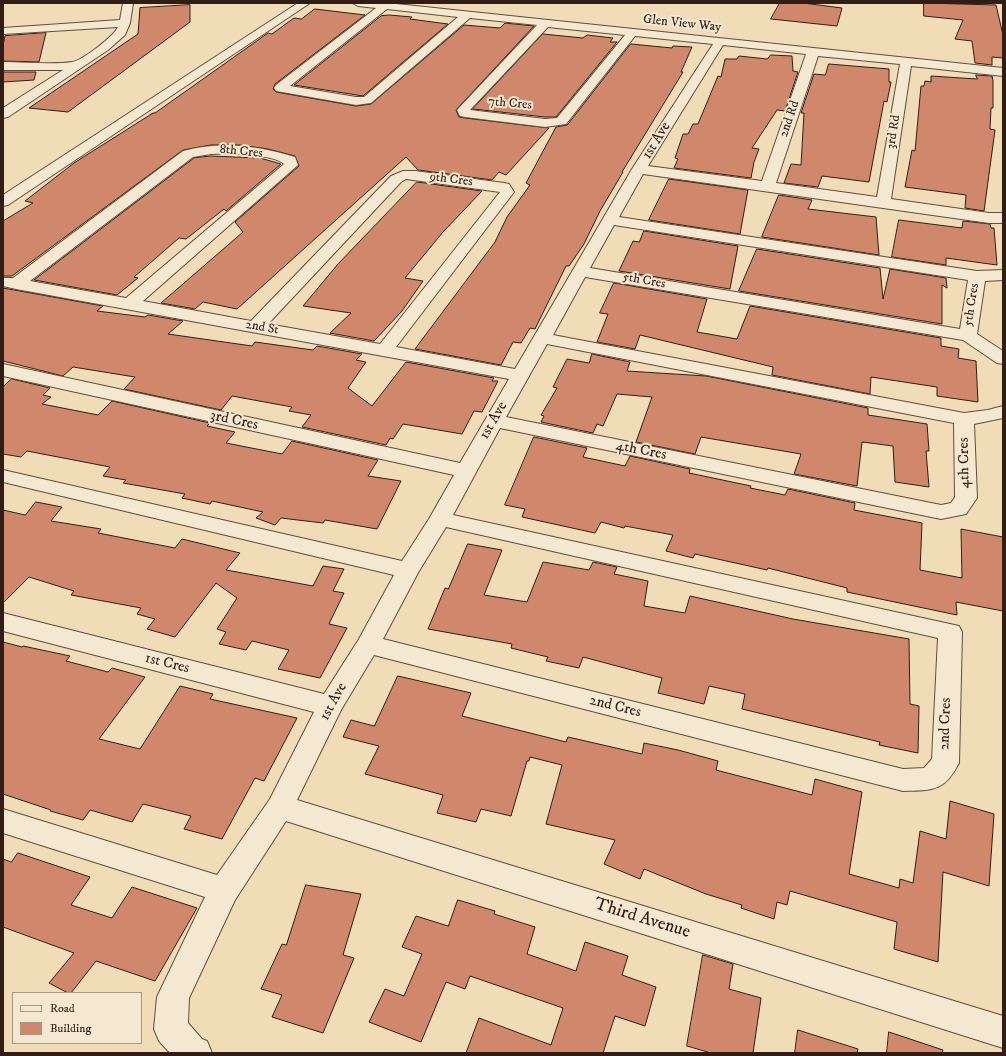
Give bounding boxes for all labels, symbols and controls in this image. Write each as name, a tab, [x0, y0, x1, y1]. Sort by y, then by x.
street label: Glen View Way	[642, 12, 722, 36]
street label: 7th Cres	[488, 94, 532, 114]
street label: 2nd Rd	[777, 99, 803, 139]
street label: 3rd Rd	[884, 114, 904, 150]
street label: 1st Ave	[639, 119, 675, 163]
street label: 8th Cres	[219, 142, 263, 162]
street label: 9th Cres	[429, 170, 473, 190]
street label: 5th Cres	[621, 270, 667, 292]
street label: 5th Cres	[961, 282, 983, 328]
street label: 2nd St	[244, 317, 280, 339]
street label: 1st Ave	[476, 399, 512, 443]
street label: 3rd Cres	[208, 407, 260, 435]
street label: 4th Cres	[614, 437, 668, 465]
street label: 4th Cres	[956, 437, 974, 489]
street label: 1st Cres	[143, 650, 191, 678]
street label: 1st Ave	[316, 680, 352, 724]
street label: 2nd Cres	[587, 692, 643, 722]
street label: 2nd Cres	[936, 697, 956, 751]
street label: Third Avenue	[591, 894, 693, 944]
legend	[12, 992, 142, 1044]
text: Road	[50, 1001, 75, 1016]
text: Building	[50, 1021, 91, 1036]

